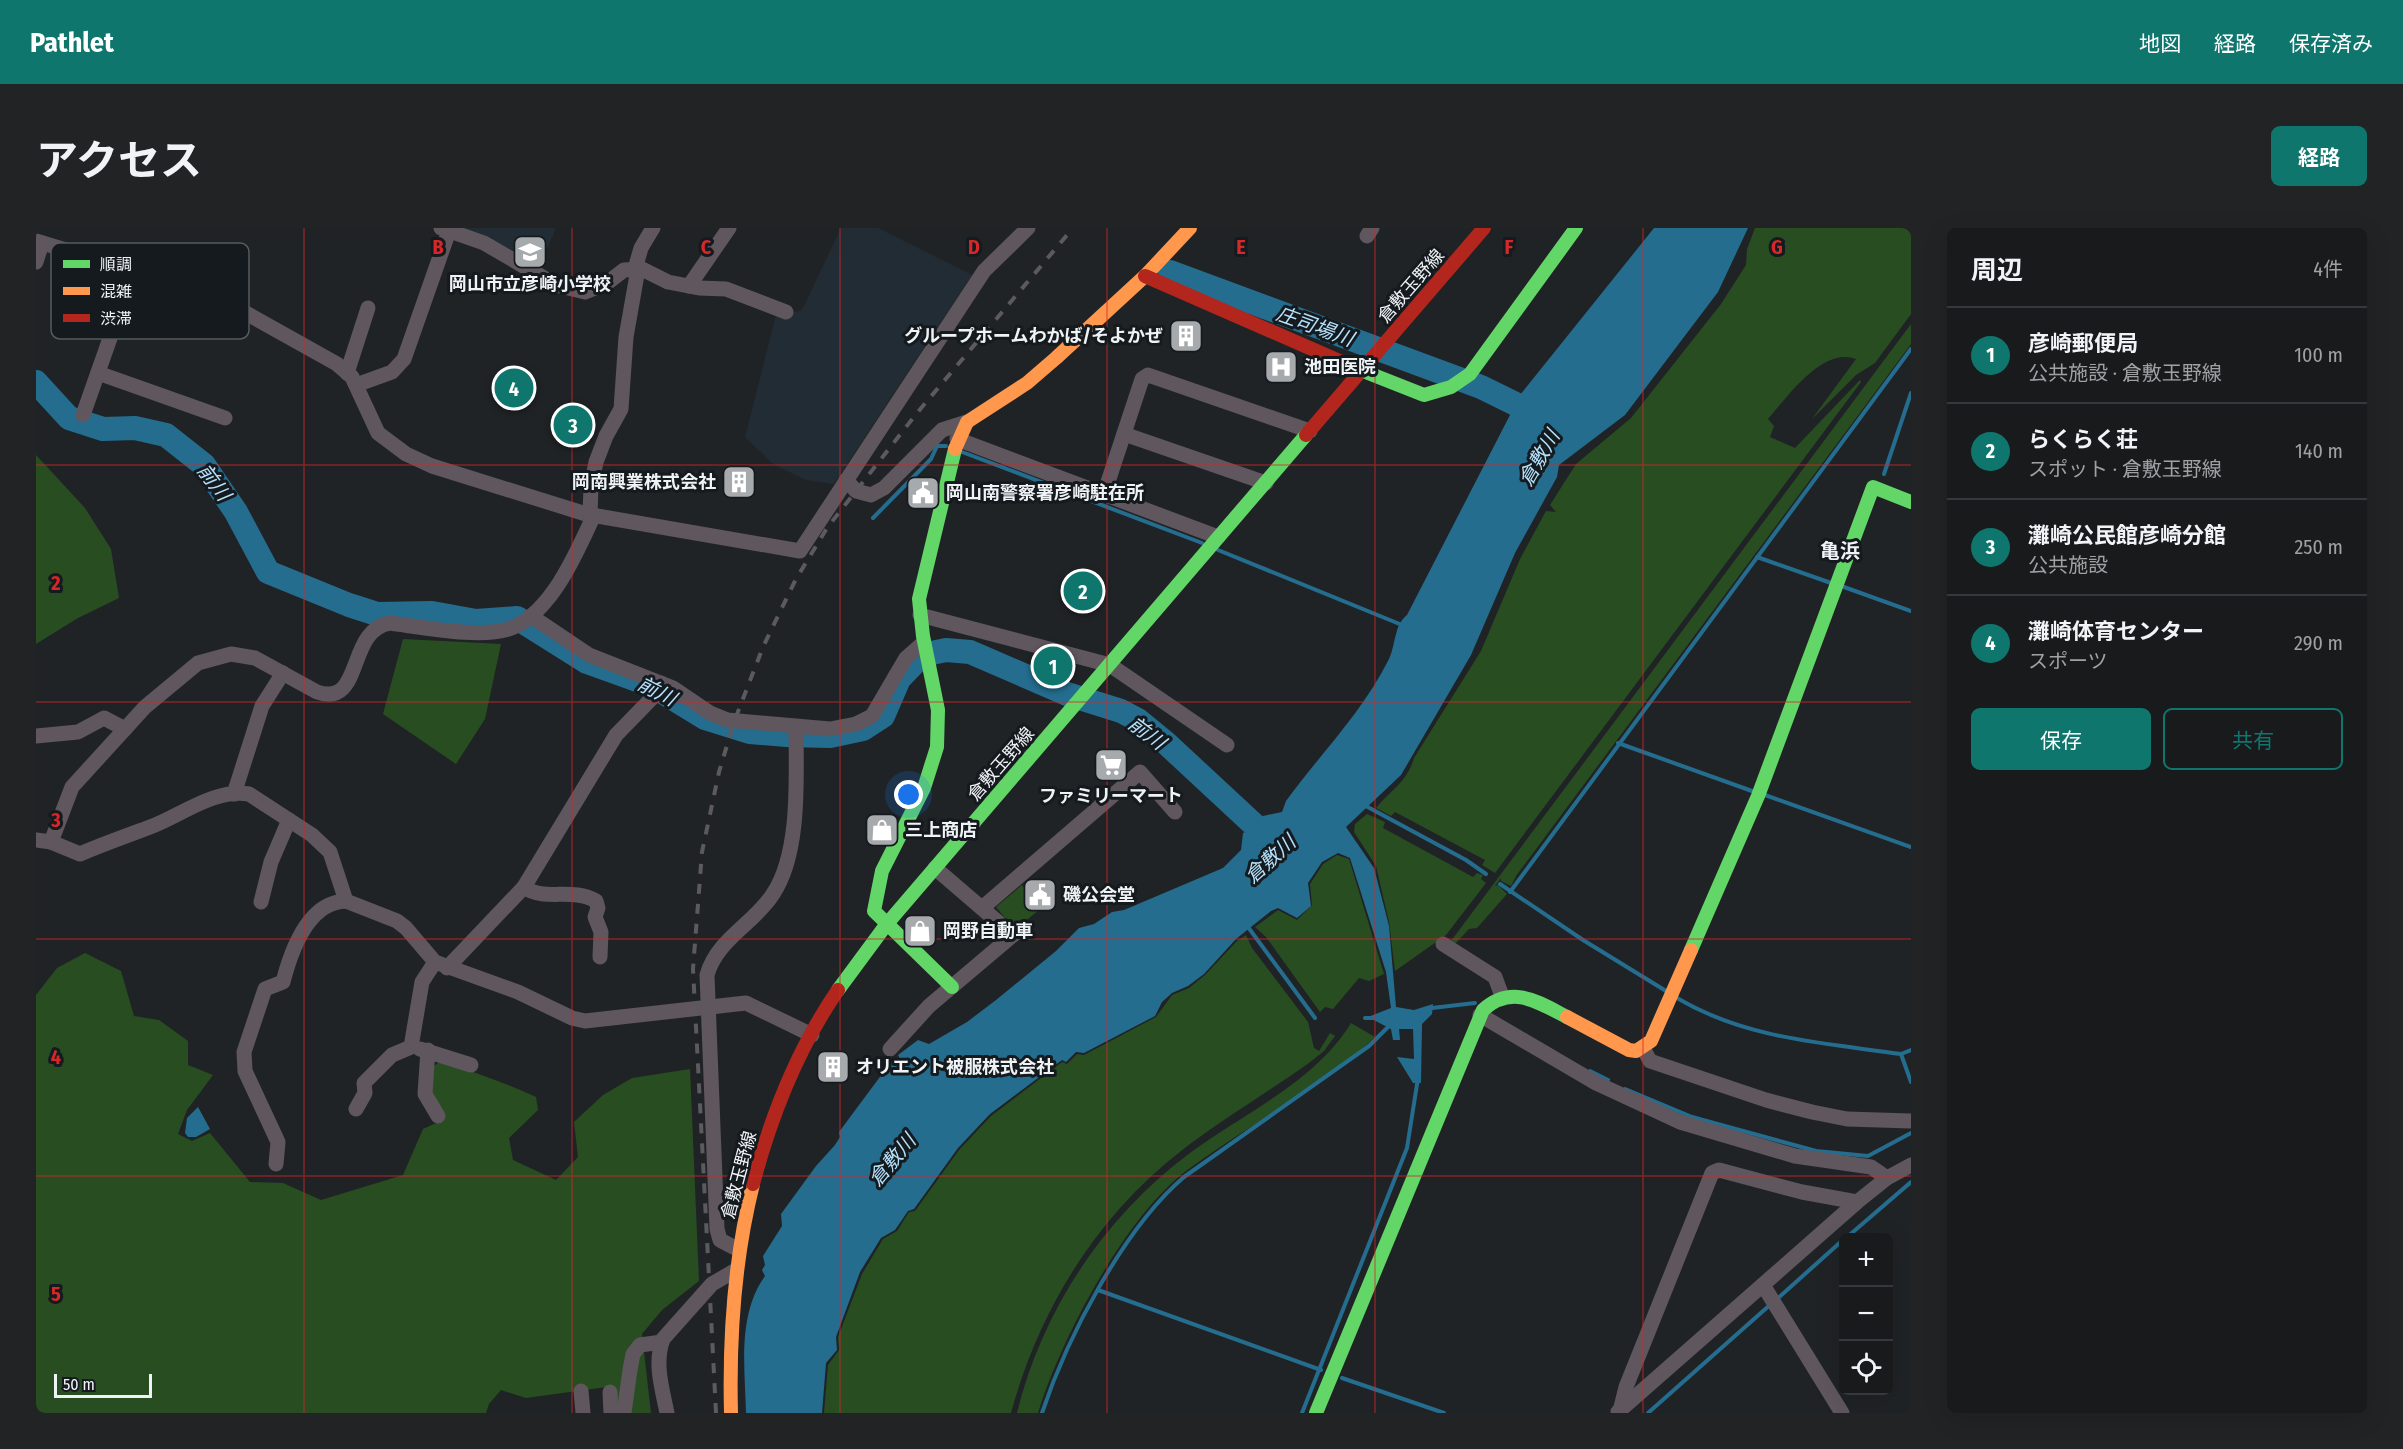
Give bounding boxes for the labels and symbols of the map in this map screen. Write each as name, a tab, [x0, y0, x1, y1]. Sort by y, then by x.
school or university icon: 岡山市立彦崎小学校	[512, 234, 548, 270]
text: B	[432, 235, 444, 259]
text: C	[701, 235, 712, 259]
text: D	[968, 235, 980, 259]
text: E	[1236, 235, 1246, 259]
text: F	[1505, 235, 1514, 259]
text: G	[1771, 235, 1783, 259]
legend	[51, 243, 249, 339]
street label: 倉敷玉野線	[1373, 245, 1449, 327]
text: 順調	[100, 255, 132, 274]
place label: 岡山市立彦崎小学校	[449, 273, 611, 295]
text: 混雑	[100, 282, 132, 301]
water label: 庄司場川	[1273, 301, 1359, 352]
text: 渋滞	[100, 309, 132, 328]
building icon: グループホームわかば/そよかぜ	[1168, 318, 1204, 354]
place label: グループホームわかば/そよかぜ	[904, 325, 1163, 347]
hospital icon: 池田医院	[1263, 349, 1299, 385]
place label: 池田医院	[1304, 356, 1376, 378]
pin: 4	[494, 366, 534, 410]
pin: 3	[554, 402, 592, 448]
water label: 倉敷川	[1514, 424, 1565, 490]
water label: 前川	[192, 459, 237, 507]
building icon: 岡南興業株式会社	[721, 464, 757, 500]
place label: 岡南興業株式会社	[572, 471, 716, 493]
public building icon: 岡山南警察署彦崎駐在所	[905, 475, 941, 511]
place label: 岡山南警察署彦崎駐在所	[946, 482, 1144, 504]
district label: 亀浜	[1820, 539, 1860, 563]
pin: 2	[1064, 568, 1102, 614]
text: 2	[50, 571, 61, 595]
pin: 1	[1034, 644, 1072, 688]
water label: 前川	[634, 671, 682, 712]
water label: 前川	[1124, 711, 1172, 756]
street label: 倉敷玉野線	[963, 723, 1039, 805]
supermarket icon: ファミリーマート	[1093, 747, 1129, 783]
your location	[894, 780, 923, 809]
place label: ファミリーマート	[1039, 785, 1183, 807]
text: 3	[50, 808, 61, 832]
shop icon: 三上商店	[864, 812, 900, 848]
place label: 三上商店	[905, 819, 977, 841]
water label: 倉敷川	[1240, 829, 1302, 888]
public building icon: 磯公会堂	[1022, 877, 1058, 913]
place label: 磯公会堂	[1063, 884, 1135, 906]
shop icon: 岡野自動車	[902, 913, 938, 949]
place label: 岡野自動車	[943, 920, 1033, 942]
text: 4	[51, 1045, 61, 1069]
building icon: オリエント被服株式会社	[815, 1049, 851, 1085]
place label: オリエント被服株式会社	[856, 1056, 1054, 1078]
water label: 倉敷川	[864, 1128, 922, 1191]
street label: 倉敷玉野線	[717, 1129, 761, 1221]
text: 5	[51, 1282, 61, 1306]
scale bar	[54, 1371, 152, 1398]

